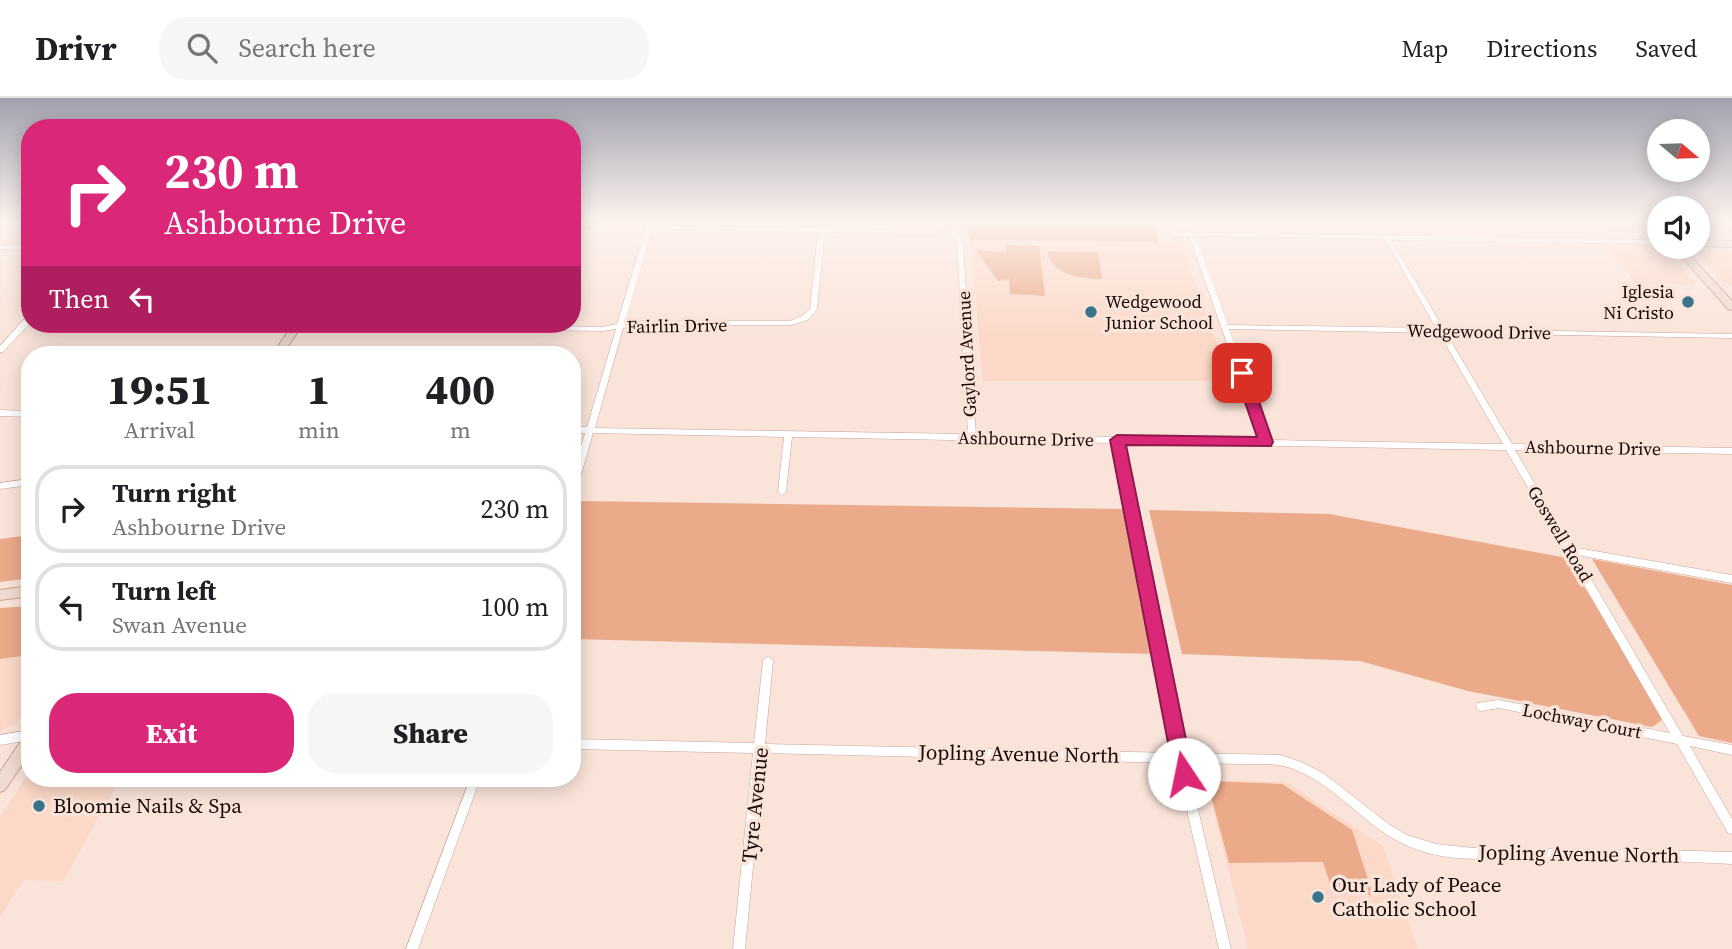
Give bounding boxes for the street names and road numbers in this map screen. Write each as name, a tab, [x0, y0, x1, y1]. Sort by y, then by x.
street label: Gaylord Avenue	[951, 290, 982, 418]
street label: Fairlin Drive	[626, 312, 728, 339]
street label: Wedgewood Drive	[1407, 318, 1551, 345]
street label: Ashbourne Drive	[958, 425, 1094, 452]
street label: Ashbourne Drive	[1525, 434, 1661, 461]
street label: Goswell Road	[1522, 481, 1599, 587]
street label: Lochway Court	[1520, 697, 1644, 744]
street label: Jopling Avenue North	[917, 737, 1120, 770]
street label: Tyre Avenue	[734, 746, 775, 864]
street label: Jopling Avenue North	[1477, 837, 1680, 870]

